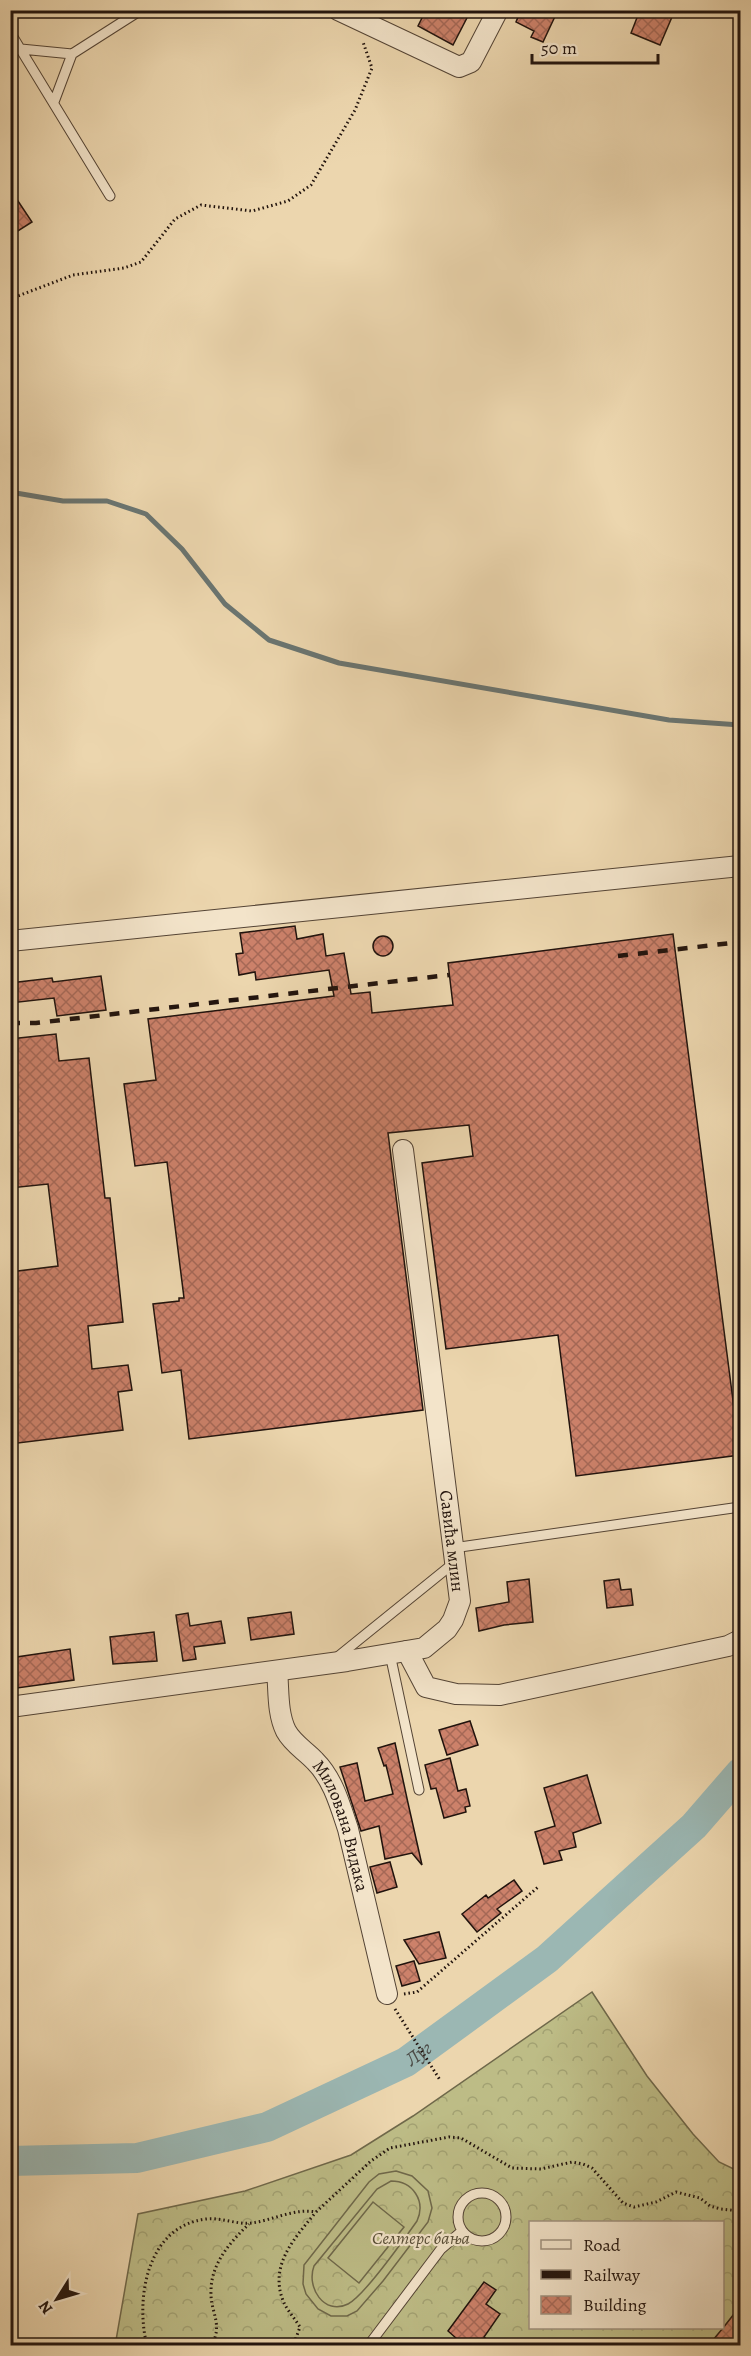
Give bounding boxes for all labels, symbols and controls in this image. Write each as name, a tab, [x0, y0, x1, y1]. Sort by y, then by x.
scale bar	[532, 27, 658, 65]
text: 50 m	[541, 36, 577, 60]
street label: Савића млин	[434, 1489, 470, 1593]
street label: Милована Видака	[307, 1755, 375, 1895]
water label: Луг	[399, 2035, 437, 2073]
legend	[529, 2221, 724, 2329]
park label: Селтерс бања	[372, 2226, 470, 2250]
text: Road	[583, 2233, 621, 2257]
text: Railway	[583, 2263, 641, 2287]
north arrow	[27, 2269, 87, 2329]
text: Building	[583, 2293, 647, 2317]
text: N	[33, 2296, 58, 2319]

